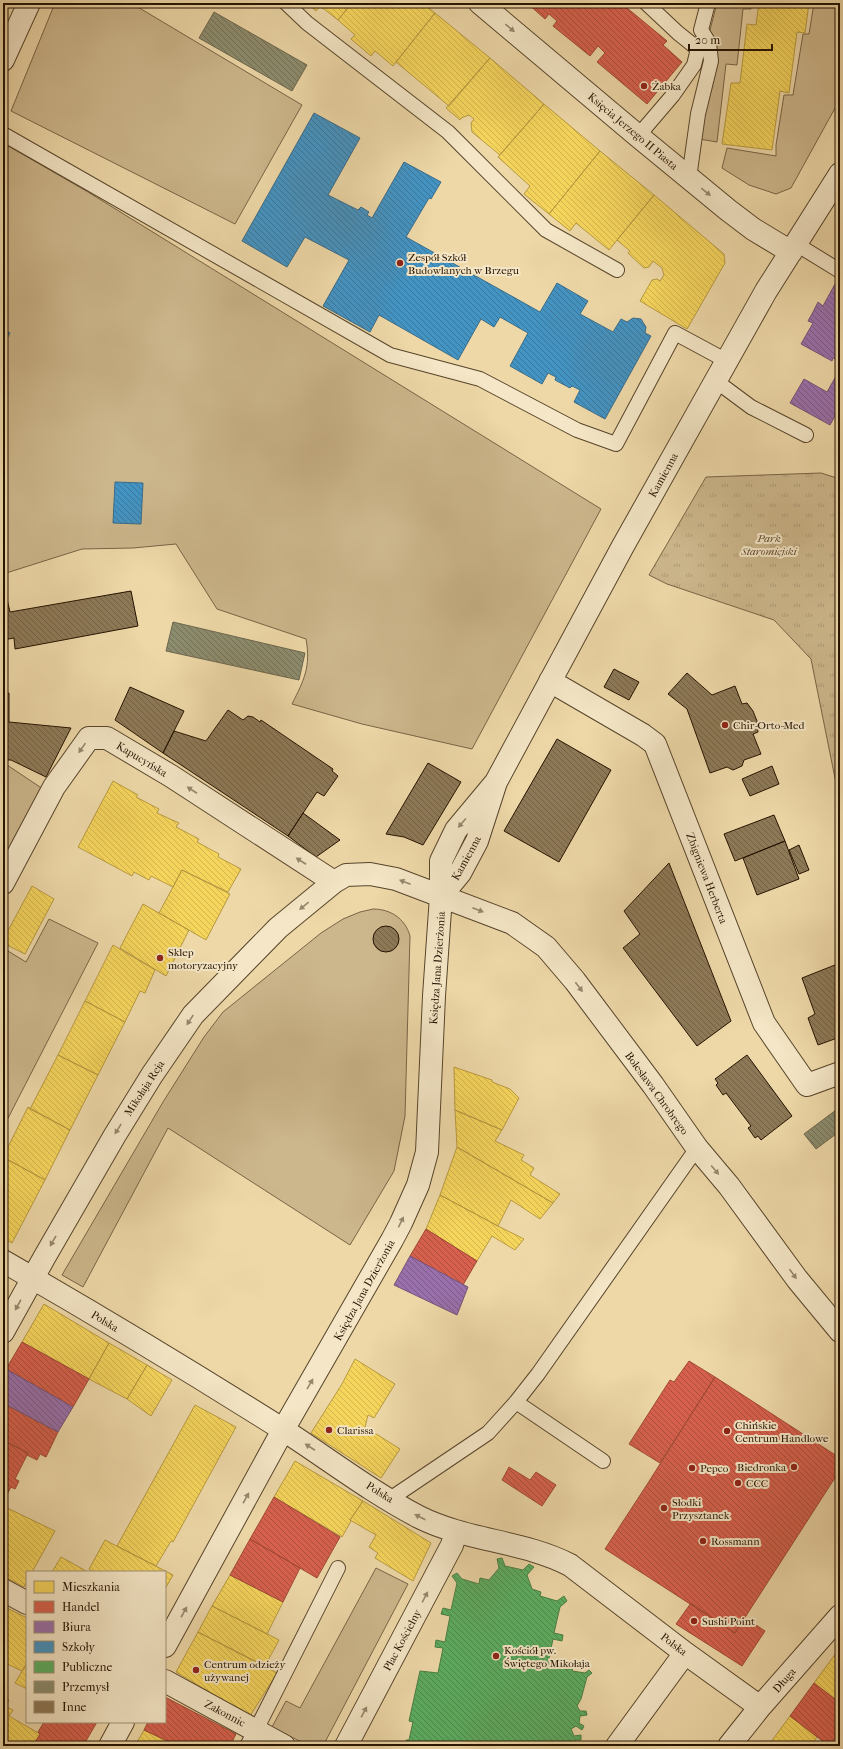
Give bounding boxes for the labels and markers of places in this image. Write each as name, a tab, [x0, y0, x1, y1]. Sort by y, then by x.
place label: Żabka	[652, 80, 682, 93]
marker: Żabka	[639, 81, 649, 91]
place label: Zespół Szkół Budowlanych w Brzegu	[408, 251, 520, 277]
marker: Zespół Szkół Budowlanych w Brzegu	[395, 258, 405, 268]
place label: Chir-Orto-Med	[733, 719, 806, 732]
marker: Chir-Orto-Med	[720, 720, 730, 730]
place label: Sklep motoryzacyjny	[168, 946, 239, 972]
marker: Sklep motoryzacyjny	[155, 953, 165, 963]
place label: Chińskie Centrum Handlowe	[735, 1419, 829, 1445]
place label: Clarissa	[337, 1424, 375, 1437]
marker: Clarissa	[324, 1425, 334, 1435]
marker: Chińskie Centrum Handlowe	[722, 1426, 732, 1436]
place label: Biedronka	[737, 1461, 787, 1474]
place label: Pepco	[700, 1462, 729, 1475]
marker: Biedronka	[789, 1462, 799, 1472]
marker: Pepco	[687, 1463, 697, 1473]
place label: CCC	[746, 1477, 768, 1490]
marker: CCC	[733, 1478, 743, 1488]
place label: Słodki Przysztanek	[672, 1496, 730, 1522]
marker: Słodki Przysztanek	[659, 1503, 669, 1513]
place label: Rossmann	[711, 1535, 760, 1548]
marker: Rossmann	[698, 1536, 708, 1546]
place label: Sushi Point	[702, 1615, 755, 1628]
marker: Sushi Point	[689, 1616, 699, 1626]
place label: Kościół pw. Świętego Mikołaja	[504, 1644, 591, 1670]
marker: Kościół pw. Świętego Mikołaja	[491, 1651, 501, 1661]
place label: Centrum odzieży używanej	[203, 1658, 286, 1684]
marker: Centrum odzieży używanej	[191, 1665, 201, 1675]

